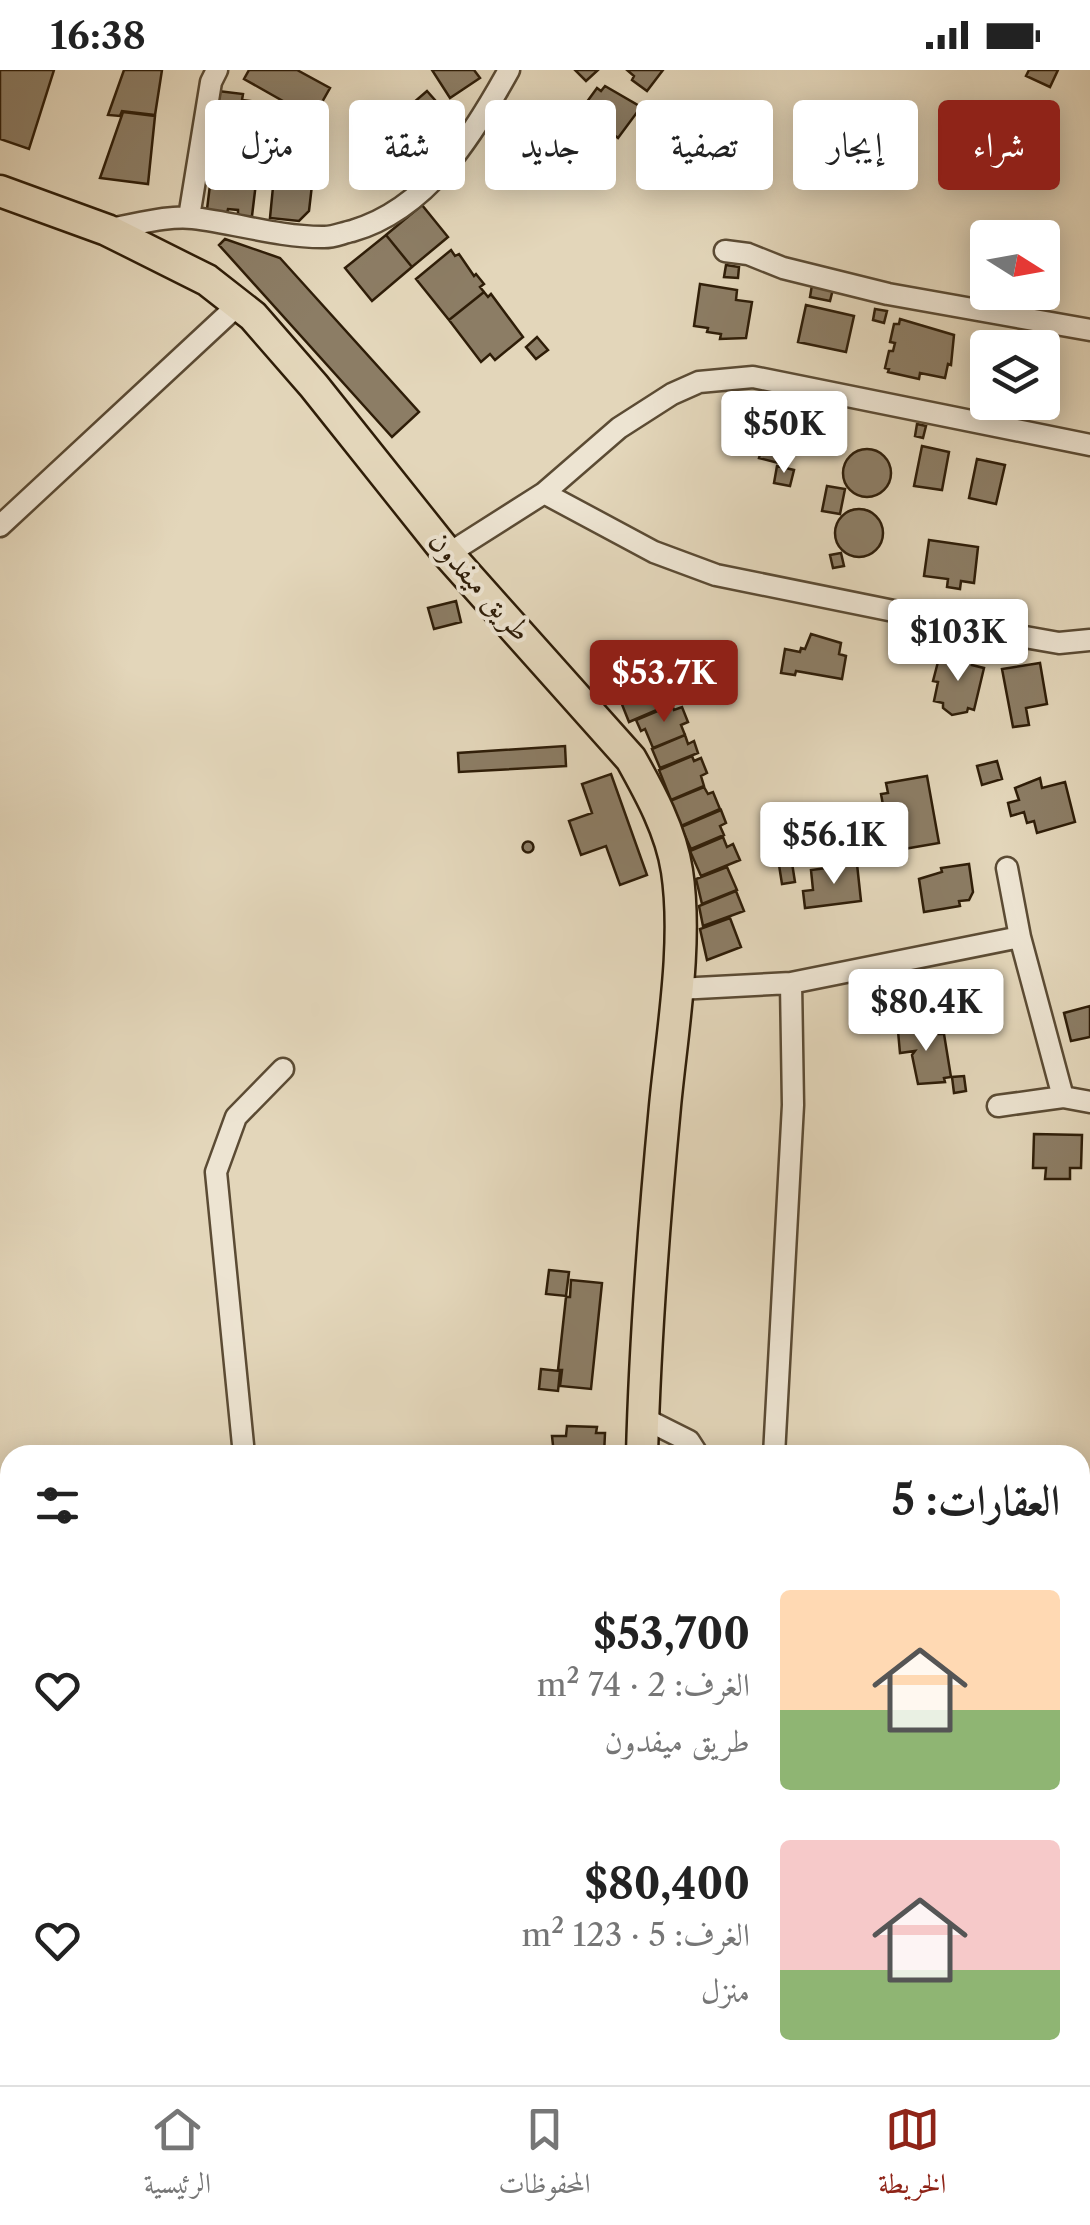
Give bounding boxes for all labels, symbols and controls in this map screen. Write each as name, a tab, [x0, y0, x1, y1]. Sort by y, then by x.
text: 16:38	[50, 12, 146, 59]
chip: منزل	[205, 100, 329, 190]
chip: شقة	[349, 100, 465, 190]
chip: جديد	[485, 100, 616, 190]
chip: تصفية	[636, 100, 773, 190]
chip: إيجار	[793, 100, 918, 190]
chip: شراء	[938, 100, 1060, 190]
north arrow	[970, 220, 1060, 310]
map controls	[970, 220, 1060, 420]
button: layers	[970, 330, 1060, 420]
pin: $50K	[725, 391, 843, 476]
text: $50K	[743, 404, 825, 443]
street label: طريق ميفدون	[420, 523, 540, 649]
pin: $103K	[888, 599, 1028, 684]
text: $103K	[910, 612, 1006, 651]
pin: $53.7K	[583, 640, 745, 725]
text: $53.7K	[612, 653, 716, 692]
pin: $56.1K	[753, 802, 915, 887]
text: $56.1K	[782, 815, 886, 854]
pin: $80.4K	[845, 969, 1007, 1054]
text: $80.4K	[871, 982, 981, 1021]
text: العقارات: 5	[892, 1474, 1060, 1526]
icon: filters	[30, 1478, 85, 1533]
text: $53,700	[593, 1608, 750, 1660]
icon: home	[860, 1630, 980, 1750]
icon: heart	[30, 1663, 85, 1718]
text: الغرف: 2 · 74 m²	[537, 1665, 750, 1704]
text: طريق ميفدون	[604, 1721, 750, 1760]
text: $80,400	[584, 1858, 750, 1910]
icon: home	[860, 1880, 980, 2000]
icon: heart	[30, 1913, 85, 1968]
text: الغرف: 5 · 123 m²	[521, 1915, 750, 1954]
text: منزل	[701, 1971, 750, 2010]
tab: الرئيسية	[144, 2102, 211, 2211]
tab: المحفوظات	[498, 2102, 591, 2211]
tab: الخريطة	[878, 2102, 946, 2211]

